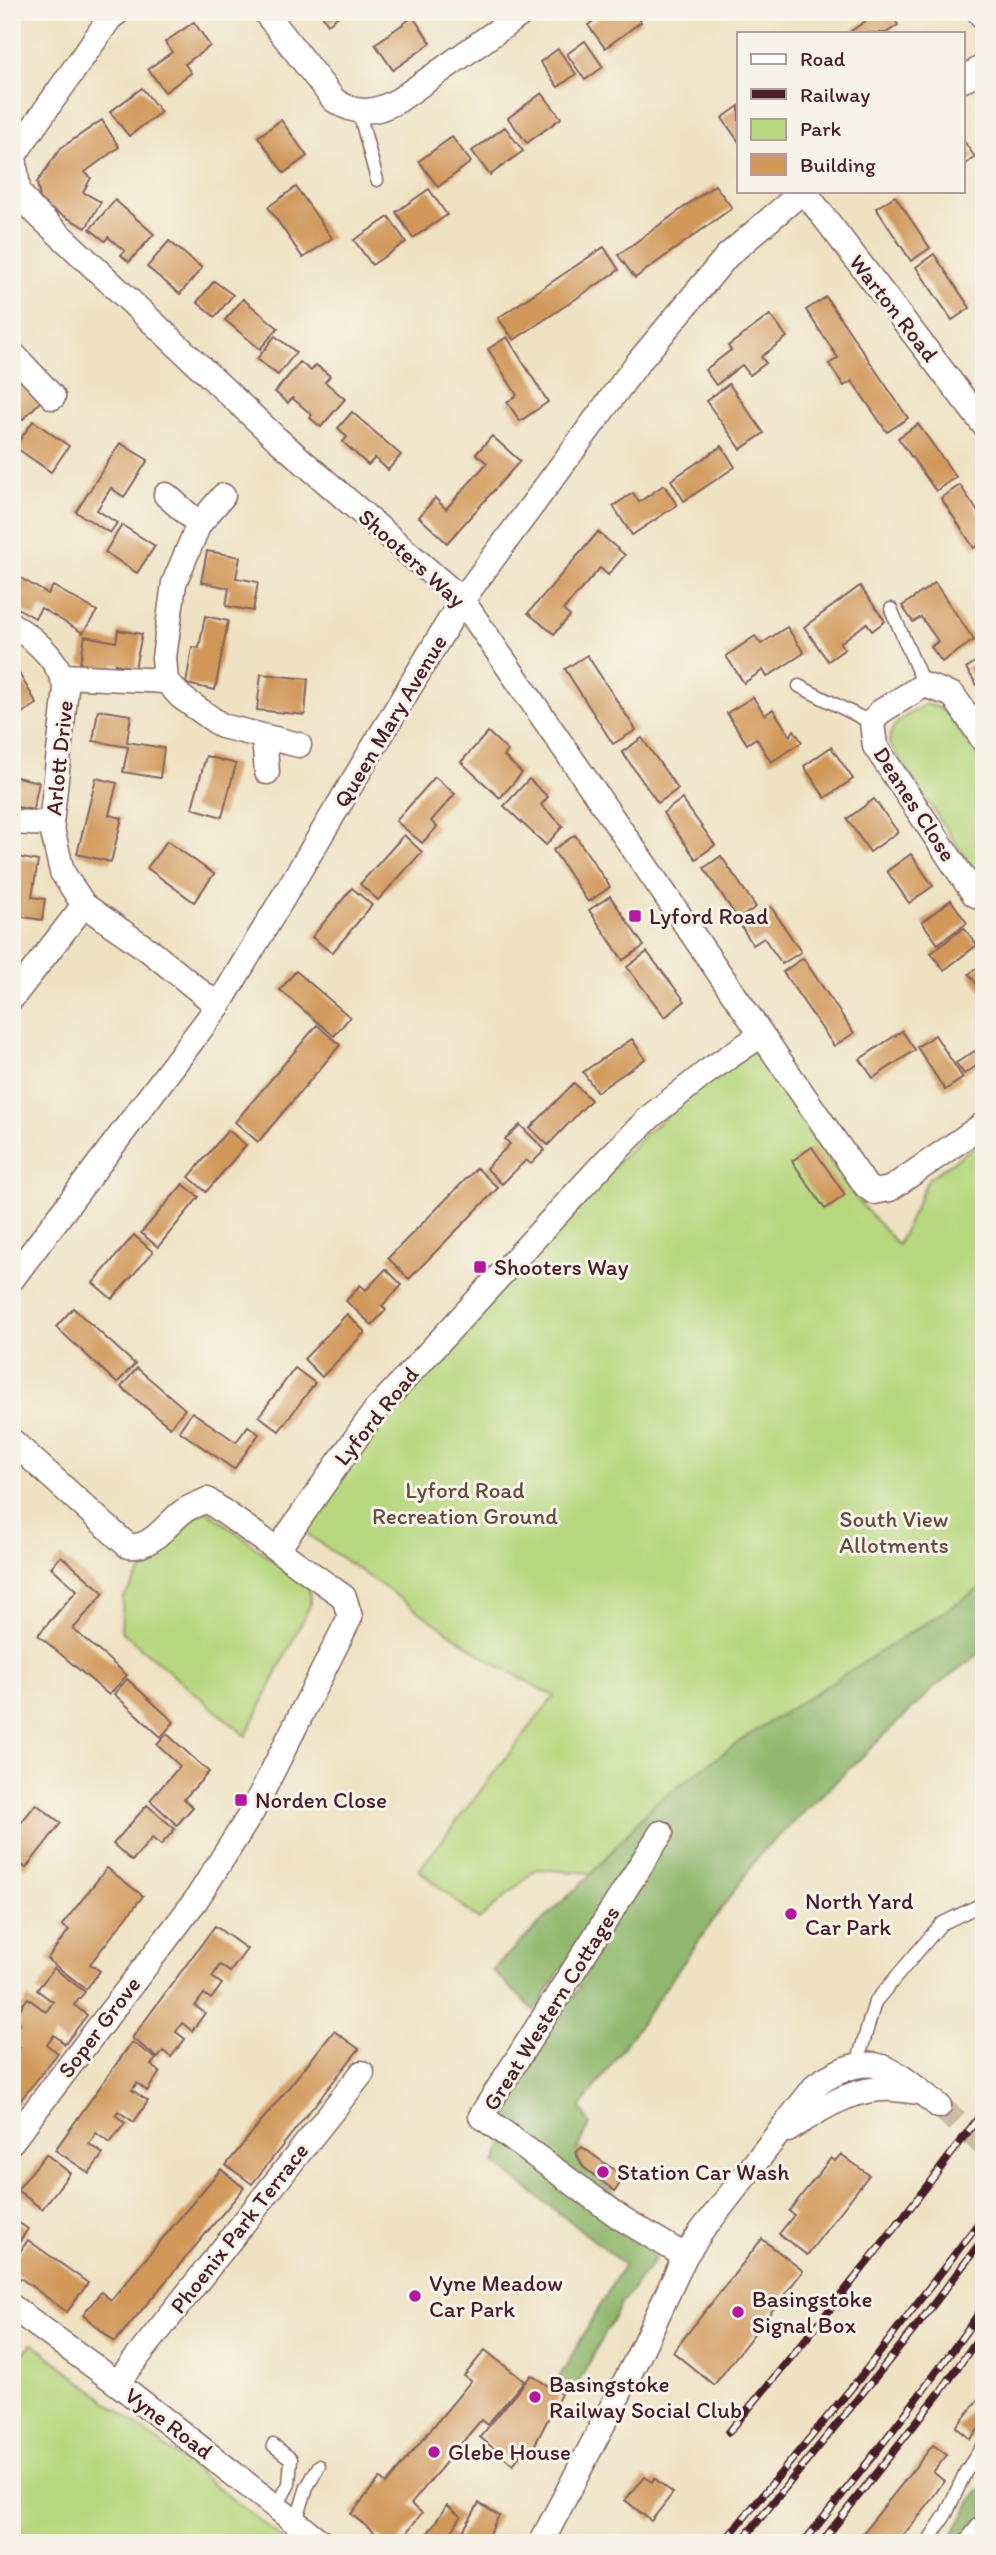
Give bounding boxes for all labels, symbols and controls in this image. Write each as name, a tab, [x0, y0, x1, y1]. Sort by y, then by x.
legend	[737, 32, 964, 192]
text: Road	[800, 46, 846, 71]
text: Railway	[800, 82, 870, 107]
text: Park	[800, 116, 842, 141]
text: Building	[800, 152, 876, 177]
street label: Warton Road	[843, 249, 945, 368]
street label: Shooters Way	[353, 503, 472, 614]
street label: Queen Mary Avenue	[327, 629, 453, 813]
street label: Arlott Drive	[39, 699, 79, 817]
street label: Deanes Close	[868, 741, 962, 867]
place label: Lyford Road	[649, 902, 768, 930]
marker: Lyford Road	[627, 908, 643, 924]
place label: Shooters Way	[494, 1253, 629, 1281]
marker: Shooters Way	[472, 1259, 488, 1275]
street label: Lyford Road	[328, 1361, 424, 1471]
park label: Lyford Road Recreation Ground	[372, 1476, 558, 1530]
park label: South View Allotments	[839, 1505, 949, 1559]
place label: Norden Close	[255, 1786, 387, 1814]
marker: Norden Close	[233, 1792, 249, 1808]
place label: North Yard Car Park	[805, 1887, 913, 1941]
street label: Great Western Cottages	[476, 1900, 626, 2116]
marker: North Yard Car Park	[783, 1906, 799, 1922]
street label: Soper Grove	[52, 1971, 146, 2083]
street label: Phoenix Park Terrace	[164, 2137, 314, 2319]
place label: Station Car Wash	[617, 2158, 789, 2186]
marker: Station Car Wash	[595, 2164, 611, 2180]
place label: Vyne Meadow Car Park	[429, 2269, 563, 2323]
place label: Basingstoke Signal Box	[752, 2285, 872, 2339]
marker: Vyne Meadow Car Park	[407, 2288, 423, 2304]
marker: Basingstoke Signal Box	[730, 2304, 746, 2320]
place label: Basingstoke Railway Social Club	[549, 2370, 742, 2424]
street label: Vyne Road	[119, 2381, 219, 2465]
marker: Basingstoke Railway Social Club	[527, 2389, 543, 2405]
place label: Glebe House	[448, 2438, 571, 2466]
marker: Glebe House	[426, 2444, 442, 2460]

